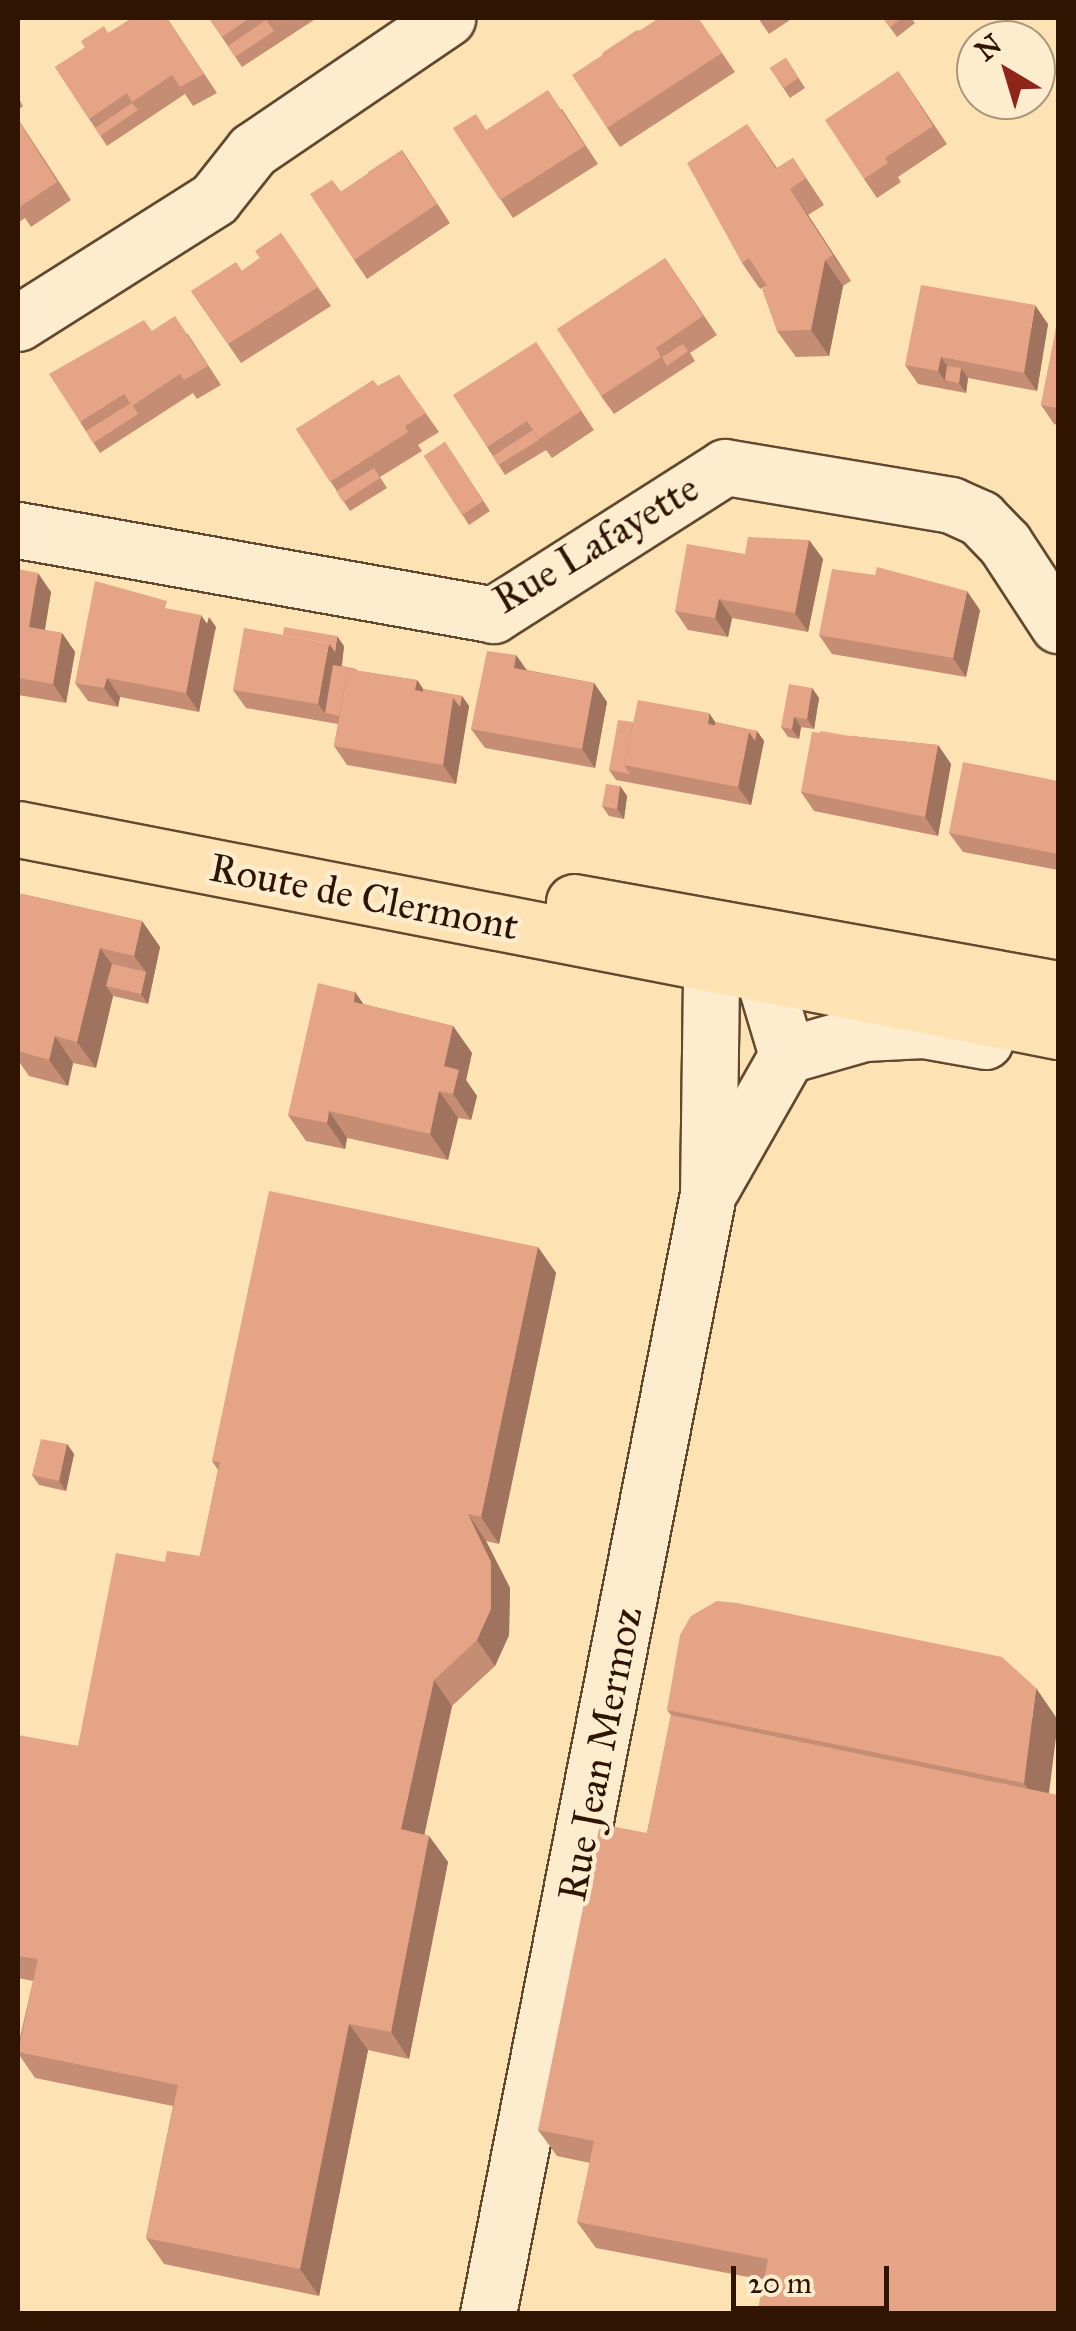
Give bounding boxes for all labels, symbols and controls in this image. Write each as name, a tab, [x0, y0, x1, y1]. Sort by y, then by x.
north arrow	[956, 20, 1056, 120]
text: N	[968, 26, 1009, 69]
street label: Rue Lafayette	[485, 464, 707, 624]
street label: Route de Clermont	[206, 844, 522, 950]
street label: Rue Jean Mermoz	[548, 1603, 652, 1905]
scale bar	[736, 2246, 894, 2308]
text: 20 m	[748, 2265, 812, 2301]

